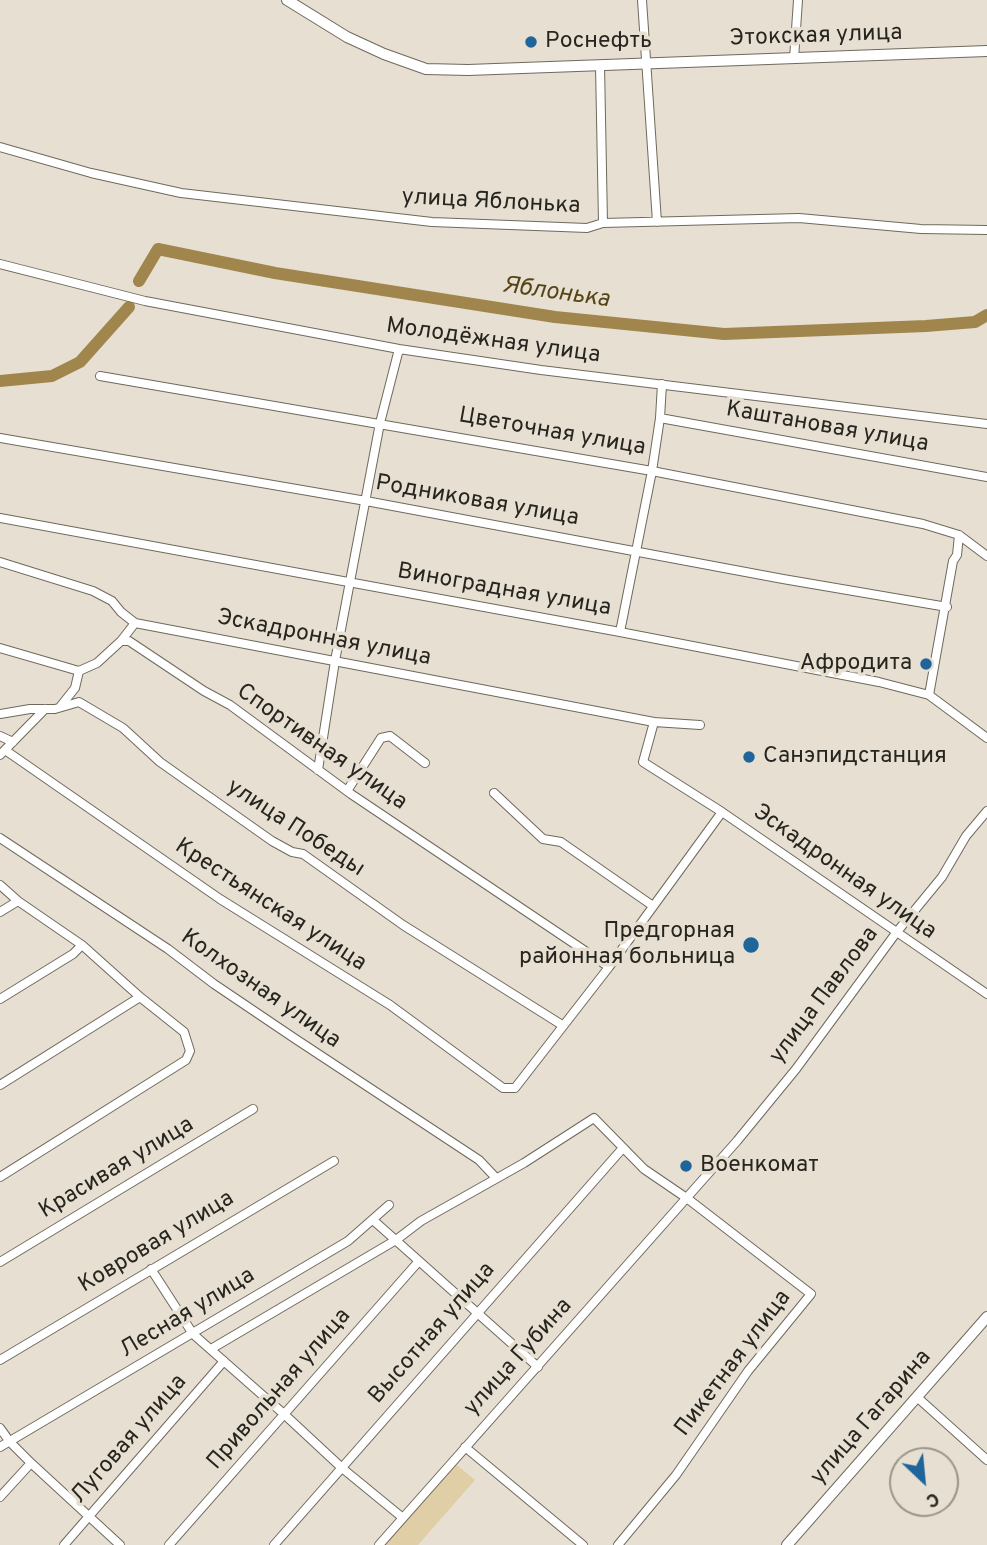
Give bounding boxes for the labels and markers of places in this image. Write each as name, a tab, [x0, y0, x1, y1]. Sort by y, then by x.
place label: Роснефть	[545, 28, 652, 56]
marker: Роснефть	[523, 34, 539, 50]
place label: Афродита	[800, 650, 912, 678]
marker: Афродита	[918, 656, 934, 672]
place label: Санэпидстанция	[763, 743, 947, 771]
marker: Санэпидстанция	[741, 749, 757, 765]
place label: Предгорная районная больница	[519, 918, 735, 972]
marker: Предгорная районная больница	[741, 935, 761, 955]
place label: Военкомат	[700, 1152, 819, 1180]
marker: Военкомат	[678, 1158, 694, 1174]

